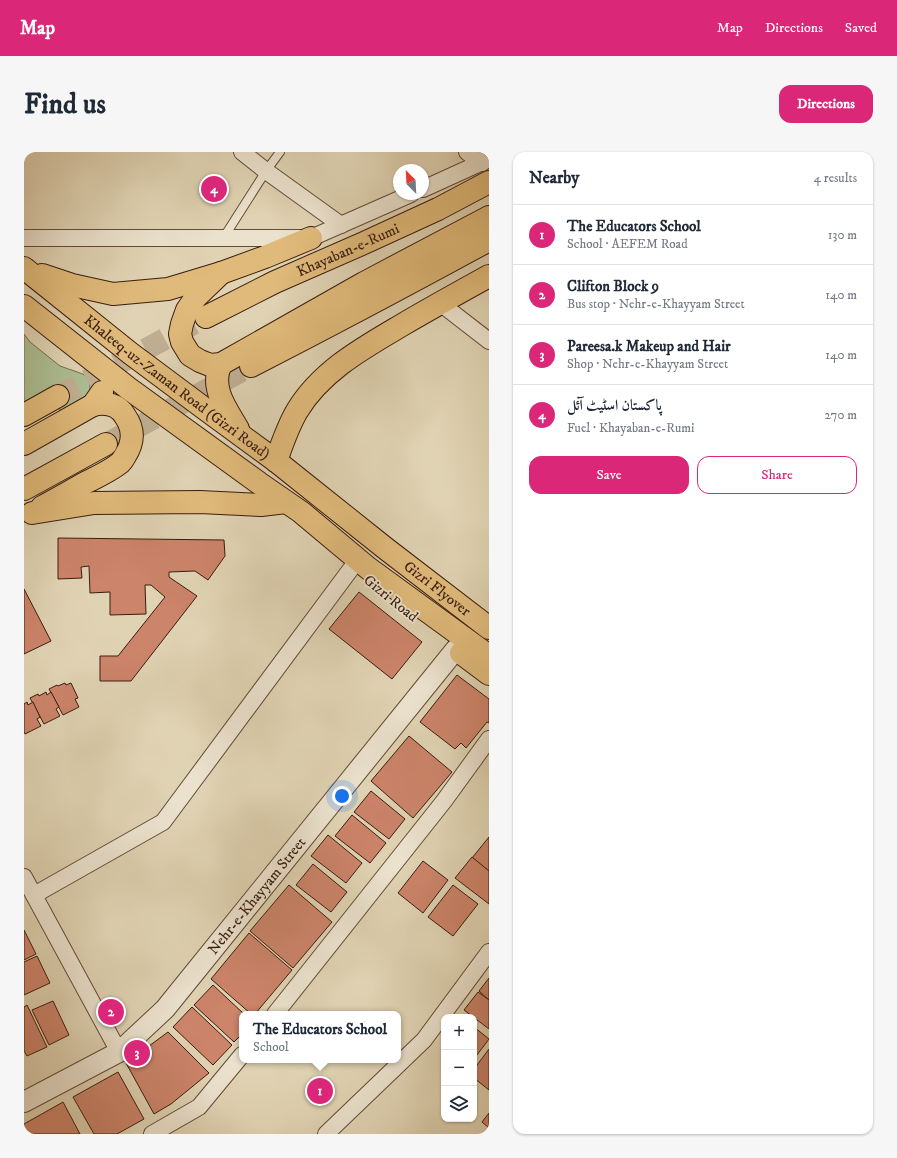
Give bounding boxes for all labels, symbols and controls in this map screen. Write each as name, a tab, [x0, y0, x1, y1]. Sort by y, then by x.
text: Map	[20, 17, 55, 40]
text: Map	[717, 19, 743, 37]
text: Directions	[765, 19, 823, 37]
text: Saved	[845, 19, 877, 37]
button: Directions	[779, 85, 873, 123]
text: Find us	[24, 87, 106, 122]
north arrow	[393, 164, 429, 200]
text: Nearby	[529, 167, 579, 189]
text: 4 results	[814, 170, 857, 186]
pin: 4	[201, 174, 227, 204]
text: The Educators School	[567, 217, 701, 236]
street label: Khayaban-e-Rumi	[294, 219, 402, 281]
text: 1	[540, 227, 544, 243]
text: 130 m	[828, 227, 857, 243]
text: School · AEFEM Road	[567, 236, 688, 252]
text: Clifton Block 9	[567, 277, 659, 296]
text: 2	[539, 287, 545, 303]
text: 140 m	[825, 287, 857, 303]
text: Bus stop · Nehr-e-Khayyam Street	[567, 296, 745, 312]
street label: Khaleeq-uz-Zaman Road (Gizri Road)	[80, 311, 274, 464]
text: Pareesa.k Makeup and Hair	[567, 337, 731, 356]
text: 3	[540, 347, 544, 363]
text: 140 m	[825, 347, 857, 363]
text: Shop · Nehr-e-Khayyam Street	[567, 356, 728, 372]
text: پاکستان اسٹیٹ آئل	[567, 396, 662, 415]
text: 4	[538, 407, 546, 423]
text: 270 m	[825, 407, 857, 423]
text: Fuel · Khayaban-e-Rumi	[567, 420, 694, 436]
button: Save	[529, 456, 689, 494]
button: Share	[697, 456, 857, 494]
street label: Gizri Flyover	[400, 557, 475, 621]
street label: Gizri Road	[360, 571, 422, 626]
your location	[332, 786, 352, 806]
street label: Nehr-e-Khayyam Street	[204, 833, 310, 959]
pin: 2	[98, 997, 124, 1027]
popup	[239, 1011, 401, 1063]
map controls	[441, 1014, 477, 1122]
button: +	[441, 1014, 477, 1050]
text: The Educators School	[253, 1020, 387, 1039]
pin: 3	[124, 1038, 150, 1068]
text: School	[253, 1039, 289, 1055]
button: −	[441, 1050, 477, 1086]
pin: 1	[307, 1076, 333, 1106]
button: layers	[441, 1086, 477, 1122]

